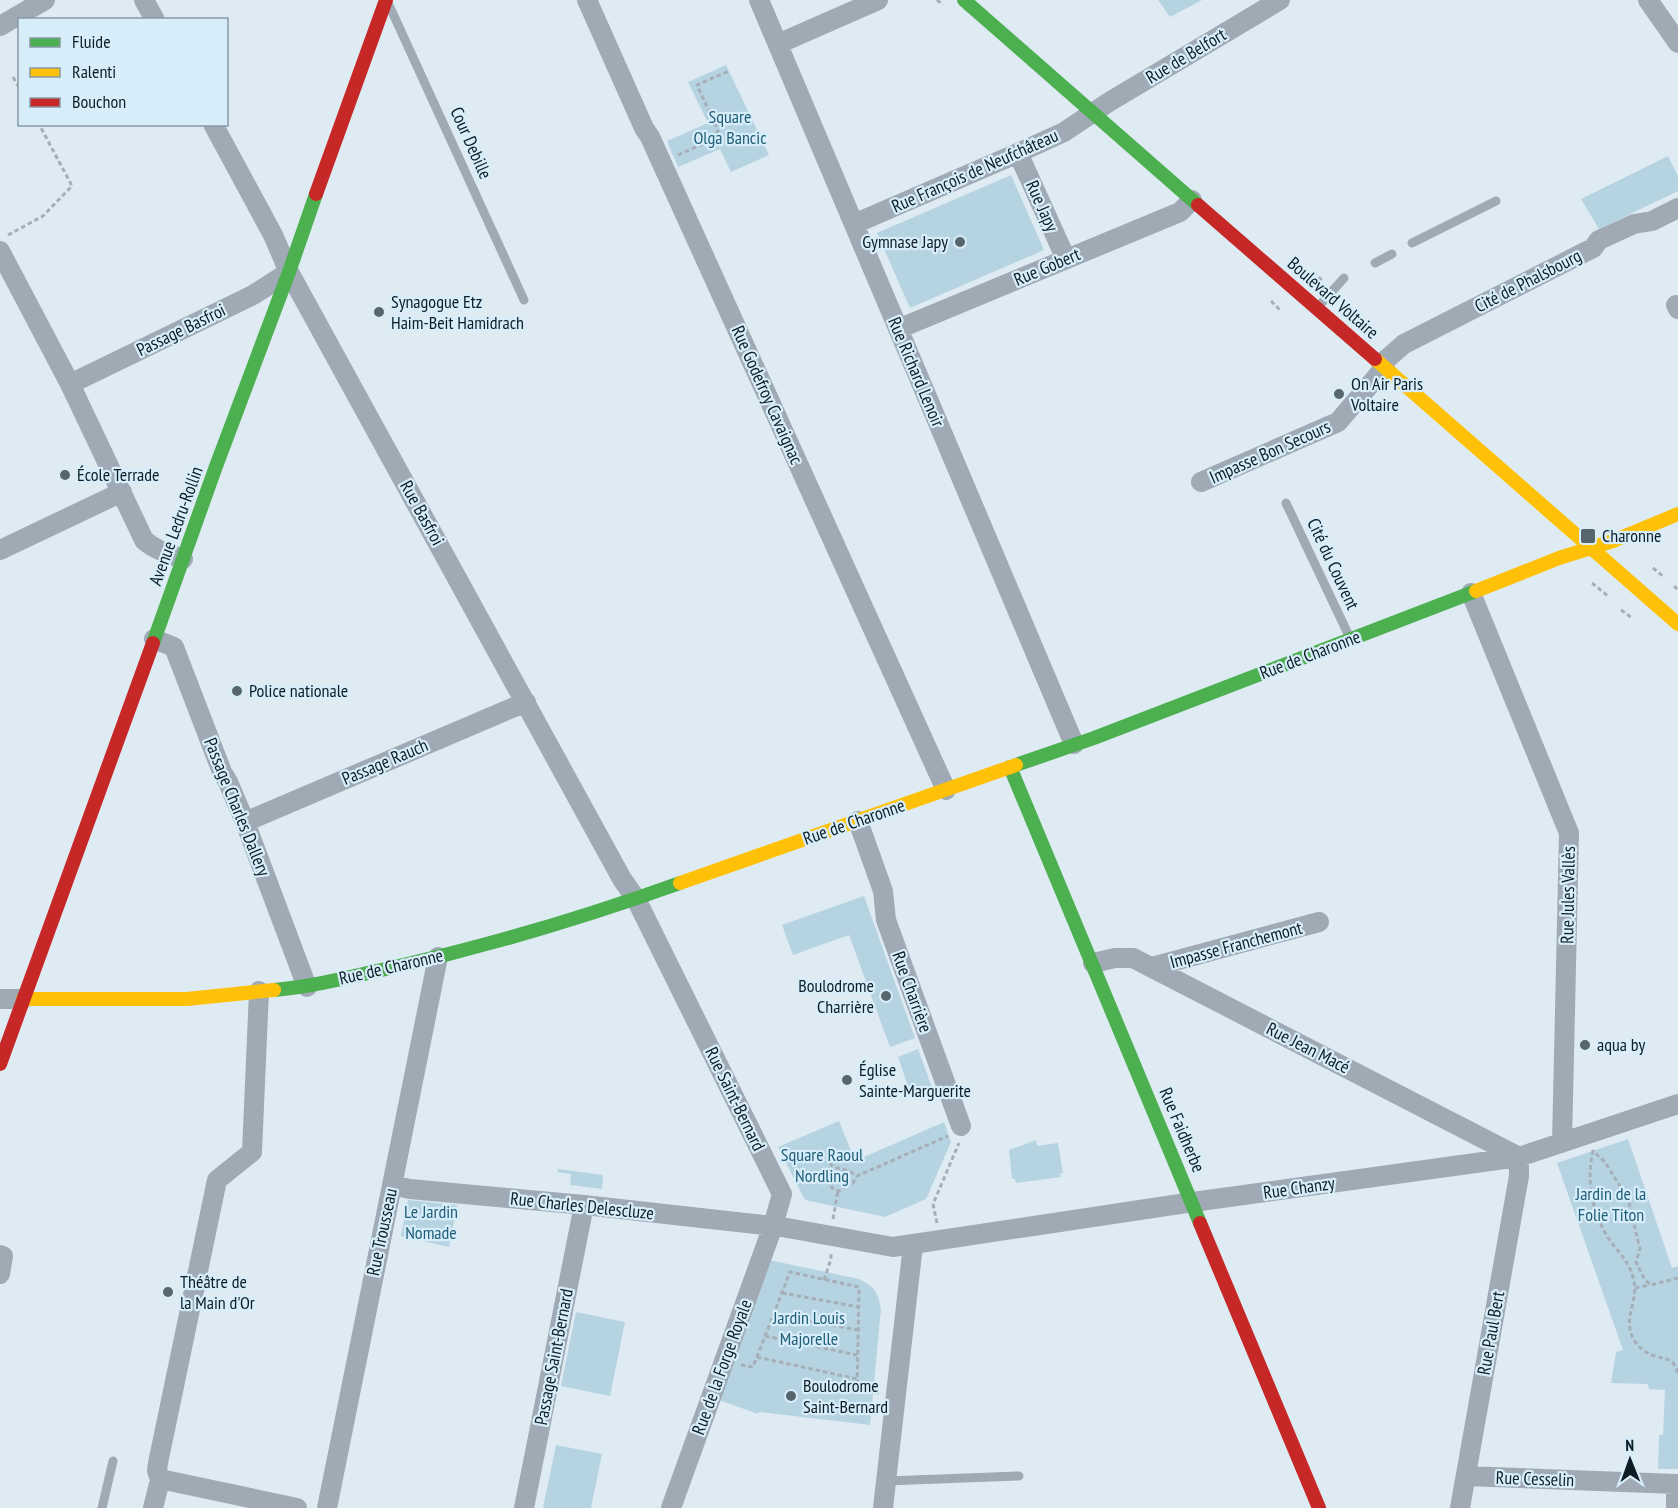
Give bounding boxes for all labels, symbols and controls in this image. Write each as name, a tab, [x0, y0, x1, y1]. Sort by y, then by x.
legend	[18, 18, 228, 126]
street label: Rue de Belfort	[1141, 23, 1230, 88]
text: Fluide	[72, 30, 111, 53]
text: Ralenti	[72, 60, 116, 83]
text: Bouchon	[72, 90, 126, 113]
street label: Cour Debille	[445, 103, 498, 182]
park label: Square Olga Bancic	[693, 105, 767, 149]
street label: Rue François de Neufchâteau	[888, 123, 1062, 218]
street label: Rue Japy	[1021, 177, 1064, 235]
place label: Gymnase Japy	[862, 230, 948, 253]
marker: Gymnase Japy	[953, 235, 967, 249]
street label: Rue Gobert	[1010, 242, 1084, 291]
street label: Cité de Phalsbourg	[1470, 244, 1585, 317]
street label: Boulevard Voltaire	[1283, 252, 1384, 344]
place label: Synagogue Etz Haim-Beit Hamidrach	[391, 290, 524, 334]
street label: Passage Basfroi	[132, 298, 229, 361]
marker: Synagogue Etz Haim-Beit Hamidrach	[372, 305, 386, 319]
street label: Rue Richard Lenoir	[883, 313, 950, 430]
street label: Rue Godefroy Cavaignac	[727, 322, 809, 468]
place label: On Air Paris Voltaire	[1350, 372, 1423, 416]
marker: On Air Paris Voltaire	[1332, 387, 1346, 401]
street label: Impasse Bon Secours	[1206, 415, 1334, 488]
place label: École Terrade	[77, 463, 160, 486]
street label: Avenue Ledru-Rollin	[143, 463, 208, 589]
marker: École Terrade	[58, 468, 72, 482]
street label: Rue Basfroi	[395, 476, 450, 549]
street label: Cité du Couvent	[1302, 514, 1365, 613]
place label: Charonne	[1602, 524, 1661, 547]
marker: Charonne	[1579, 527, 1597, 545]
street label: Rue de Charonne	[1256, 625, 1363, 684]
place label: Police nationale	[249, 679, 348, 702]
marker: Police nationale	[230, 684, 244, 698]
street label: Passage Rauch	[338, 733, 431, 790]
street label: Passage Charles Dallery	[199, 734, 276, 880]
street label: Rue de Charonne	[800, 793, 908, 850]
street label: Rue Jules Vallès	[1555, 846, 1580, 944]
street label: Impasse Franchemont	[1167, 916, 1305, 973]
street label: Rue de Charonne	[337, 943, 445, 990]
street label: Rue Charrière	[887, 948, 938, 1036]
place label: Boulodrome Charrière	[798, 974, 874, 1018]
marker: Boulodrome Charrière	[879, 989, 893, 1003]
street label: Rue Jean Macé	[1263, 1017, 1354, 1078]
place label: aqua by	[1597, 1033, 1645, 1056]
marker: aqua by	[1578, 1038, 1592, 1052]
street label: Rue Saint-Bernard	[700, 1043, 771, 1155]
place label: Église Sainte-Marguerite	[859, 1058, 971, 1102]
marker: Église Sainte-Marguerite	[840, 1073, 854, 1087]
street label: Rue Faidherbe	[1154, 1084, 1211, 1176]
park label: Square Raoul Nordling	[781, 1143, 864, 1187]
street label: Rue Chanzy	[1262, 1171, 1336, 1204]
park label: Jardin de la Folie Titon	[1575, 1182, 1646, 1226]
street label: Rue Trousseau	[361, 1186, 402, 1278]
street label: Rue Charles Delescluze	[509, 1187, 655, 1224]
park label: Le Jardin Nomade	[404, 1200, 458, 1244]
place label: Théâtre de la Main d'Or	[180, 1270, 255, 1314]
marker: Théâtre de la Main d'Or	[161, 1285, 175, 1299]
street label: Passage Saint-Bernard	[529, 1287, 578, 1427]
street label: Rue Paul Bert	[1472, 1289, 1509, 1377]
street label: Rue de la Forge Royale	[686, 1296, 757, 1438]
park label: Jardin Louis Majorelle	[772, 1306, 845, 1350]
place label: Boulodrome Saint-Bernard	[803, 1374, 888, 1418]
marker: Boulodrome Saint-Bernard	[784, 1389, 798, 1403]
north arrow	[1600, 1430, 1660, 1490]
text: N	[1625, 1435, 1634, 1455]
street label: Rue Cesselin	[1495, 1466, 1575, 1491]

